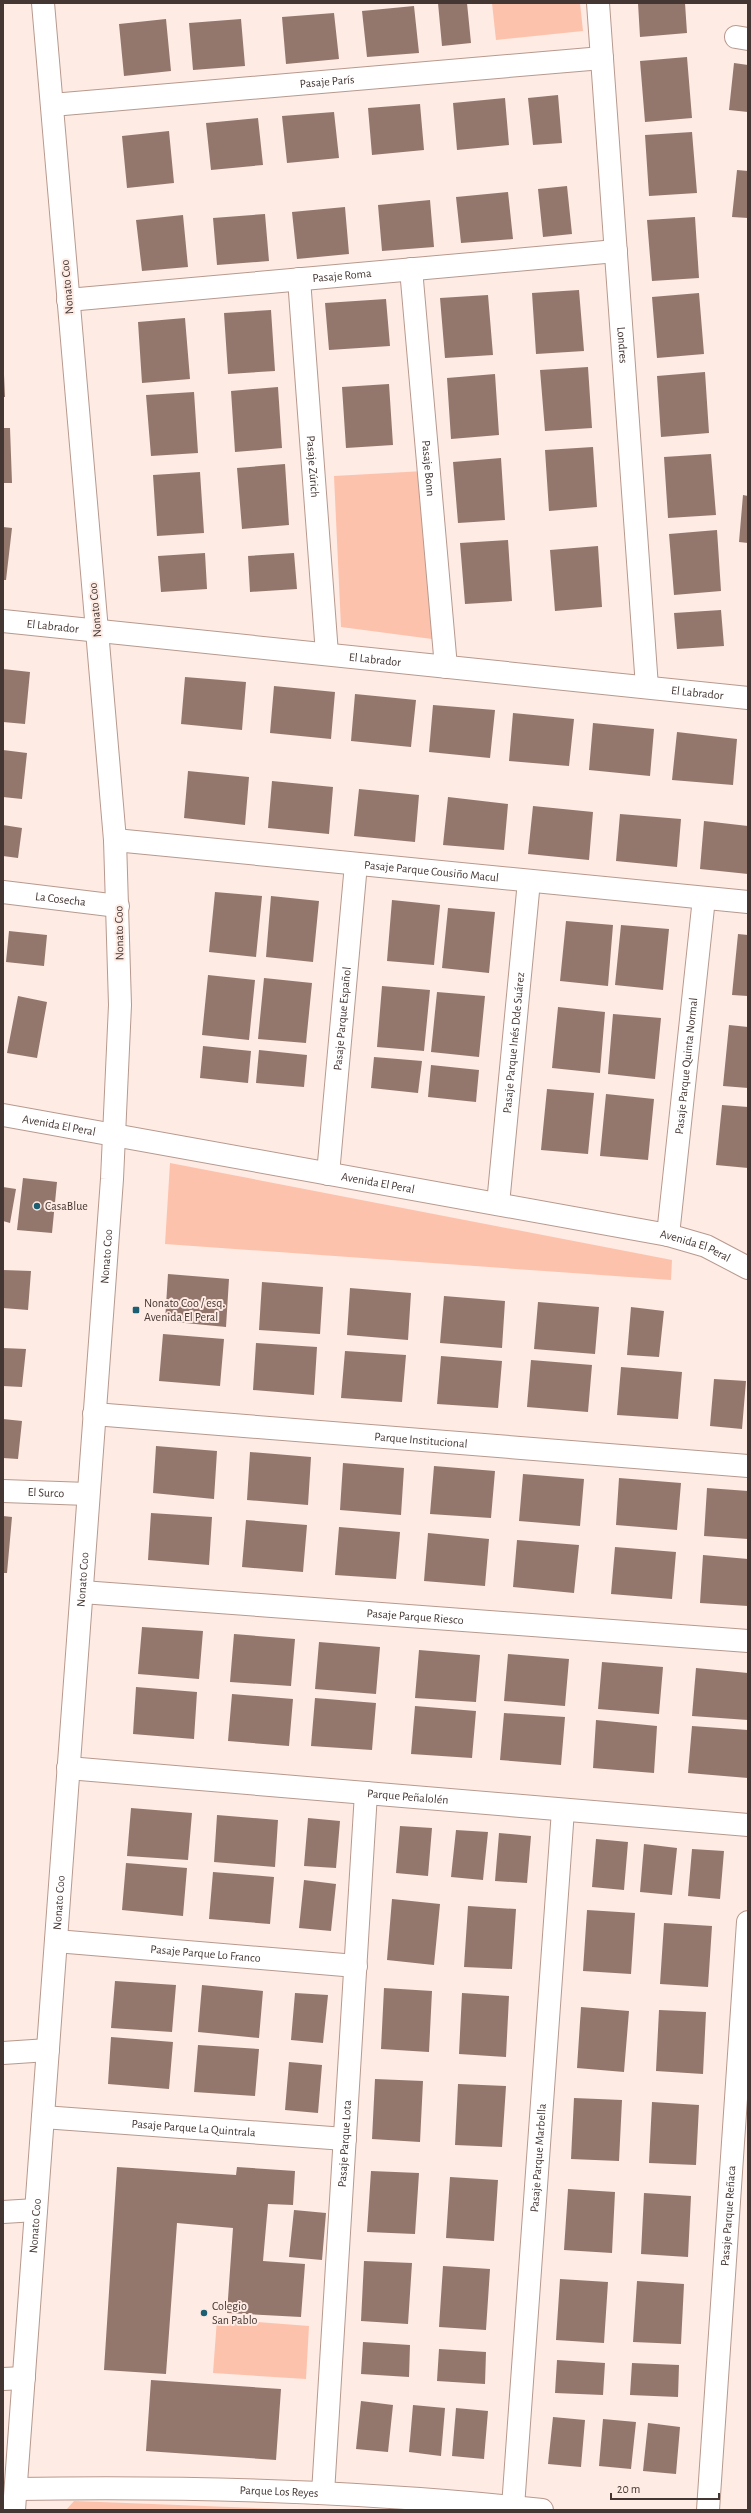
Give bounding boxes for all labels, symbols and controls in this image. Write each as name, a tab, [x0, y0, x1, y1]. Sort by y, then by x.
street label: Pasaje París	[299, 73, 355, 90]
street label: Nonato Coo	[59, 259, 75, 315]
street label: Pasaje Roma	[312, 267, 372, 284]
street label: Londres	[615, 326, 630, 364]
street label: Pasaje Zúrich	[305, 435, 321, 498]
street label: Pasaje Bonn	[420, 440, 437, 497]
street label: Nonato Coo	[87, 582, 103, 638]
street label: El Labrador	[26, 617, 80, 635]
street label: El Labrador	[348, 651, 402, 668]
street label: El Labrador	[671, 684, 724, 701]
street label: Pasaje Parque Cousiño Macul	[364, 858, 499, 884]
street label: La Cosecha	[35, 890, 87, 908]
street label: Nonato Coo	[113, 905, 125, 960]
street label: Pasaje Parque Español	[331, 966, 353, 1071]
street label: Pasaje Parque Inés Dde Suárez	[501, 972, 526, 1114]
street label: Pasaje Parque Quinta Normal	[673, 997, 699, 1135]
street label: Avenida El Peral	[21, 1113, 97, 1138]
street label: Avenida El Peral	[340, 1170, 416, 1195]
place label: CasaBlue	[45, 1200, 88, 1212]
marker: CasaBlue	[32, 1201, 42, 1211]
street label: Nonato Coo	[98, 1228, 114, 1284]
street label: Avenida El Peral	[659, 1228, 733, 1264]
place label: Nonato Coo / esq. Avenida El Peral	[144, 1297, 225, 1323]
marker: Nonato Coo / esq. Avenida El Peral	[131, 1305, 141, 1315]
street label: Parque Institucional	[374, 1430, 468, 1450]
street label: El Surco	[27, 1486, 65, 1499]
street label: Nonato Coo	[75, 1552, 91, 1607]
street label: Pasaje Parque Riesco	[366, 1607, 464, 1626]
street label: Parque Peñalolén	[367, 1787, 449, 1806]
street label: Nonato Coo	[51, 1875, 67, 1930]
street label: Pasaje Parque Lo Franco	[150, 1943, 261, 1964]
street label: Pasaje Parque Lota	[336, 2099, 353, 2188]
street label: Pasaje Parque Marbella	[528, 2103, 548, 2213]
street label: Pasaje Parque La Quintrala	[131, 2117, 256, 2139]
street label: Pasaje Parque Reñaca	[719, 2165, 737, 2266]
street label: Nonato Coo	[27, 2198, 43, 2254]
place label: Colegio San Pablo	[212, 2300, 258, 2326]
marker: Colegio San Pablo	[199, 2308, 209, 2318]
scale bar	[611, 2475, 719, 2501]
text: 20 m	[617, 2483, 640, 2495]
street label: Parque Los Reyes	[239, 2484, 319, 2499]

